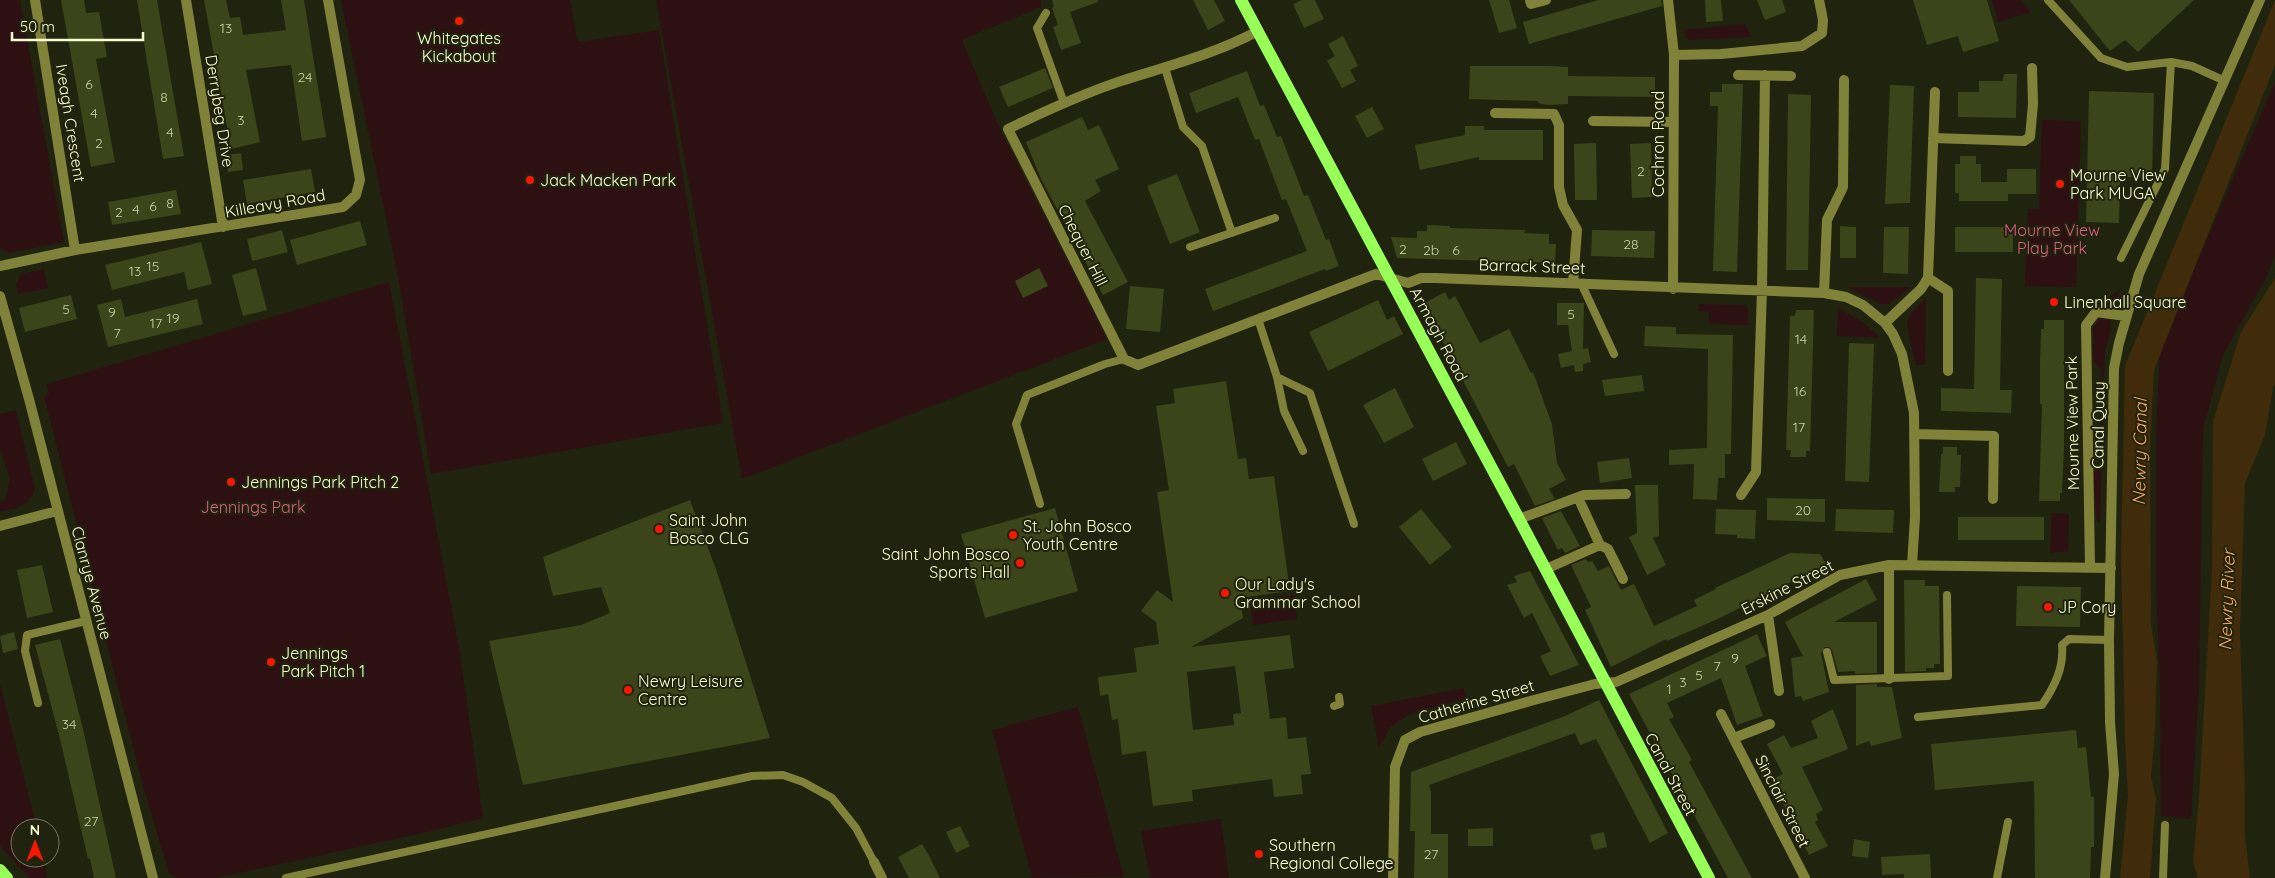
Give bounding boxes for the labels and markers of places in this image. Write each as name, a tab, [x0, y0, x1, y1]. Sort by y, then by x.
marker: Whitegates Kickabout	[453, 15, 465, 27]
place label: Whitegates Kickabout	[417, 28, 501, 66]
place label: Mourne View Park MUGA	[2070, 165, 2166, 203]
place label: Jack Macken Park	[540, 170, 676, 190]
marker: Jack Macken Park	[524, 174, 536, 186]
marker: Mourne View Park MUGA	[2054, 178, 2066, 190]
place label: Linenhall Square	[2064, 292, 2186, 312]
marker: Linenhall Square	[2048, 296, 2060, 308]
place label: Jennings Park Pitch 2	[241, 472, 399, 492]
marker: Jennings Park Pitch 2	[225, 476, 237, 488]
place label: Saint John Bosco CLG	[669, 510, 749, 548]
place label: St. John Bosco Youth Centre	[1023, 516, 1132, 554]
marker: Saint John Bosco CLG	[653, 523, 665, 535]
marker: St. John Bosco Youth Centre	[1007, 529, 1019, 541]
place label: Saint John Bosco Sports Hall	[882, 544, 1010, 582]
marker: Saint John Bosco Sports Hall	[1014, 557, 1026, 569]
place label: Our Lady's Grammar School	[1235, 574, 1361, 612]
marker: Our Lady's Grammar School	[1219, 587, 1231, 599]
place label: JP Cory	[2058, 597, 2116, 617]
marker: JP Cory	[2042, 601, 2054, 613]
place label: Jennings Park Pitch 1	[281, 643, 365, 681]
marker: Jennings Park Pitch 1	[265, 656, 277, 668]
place label: Newry Leisure Centre	[638, 671, 743, 709]
marker: Newry Leisure Centre	[622, 684, 634, 696]
place label: Southern Regional College	[1269, 835, 1394, 873]
marker: Southern Regional College	[1253, 848, 1265, 860]

